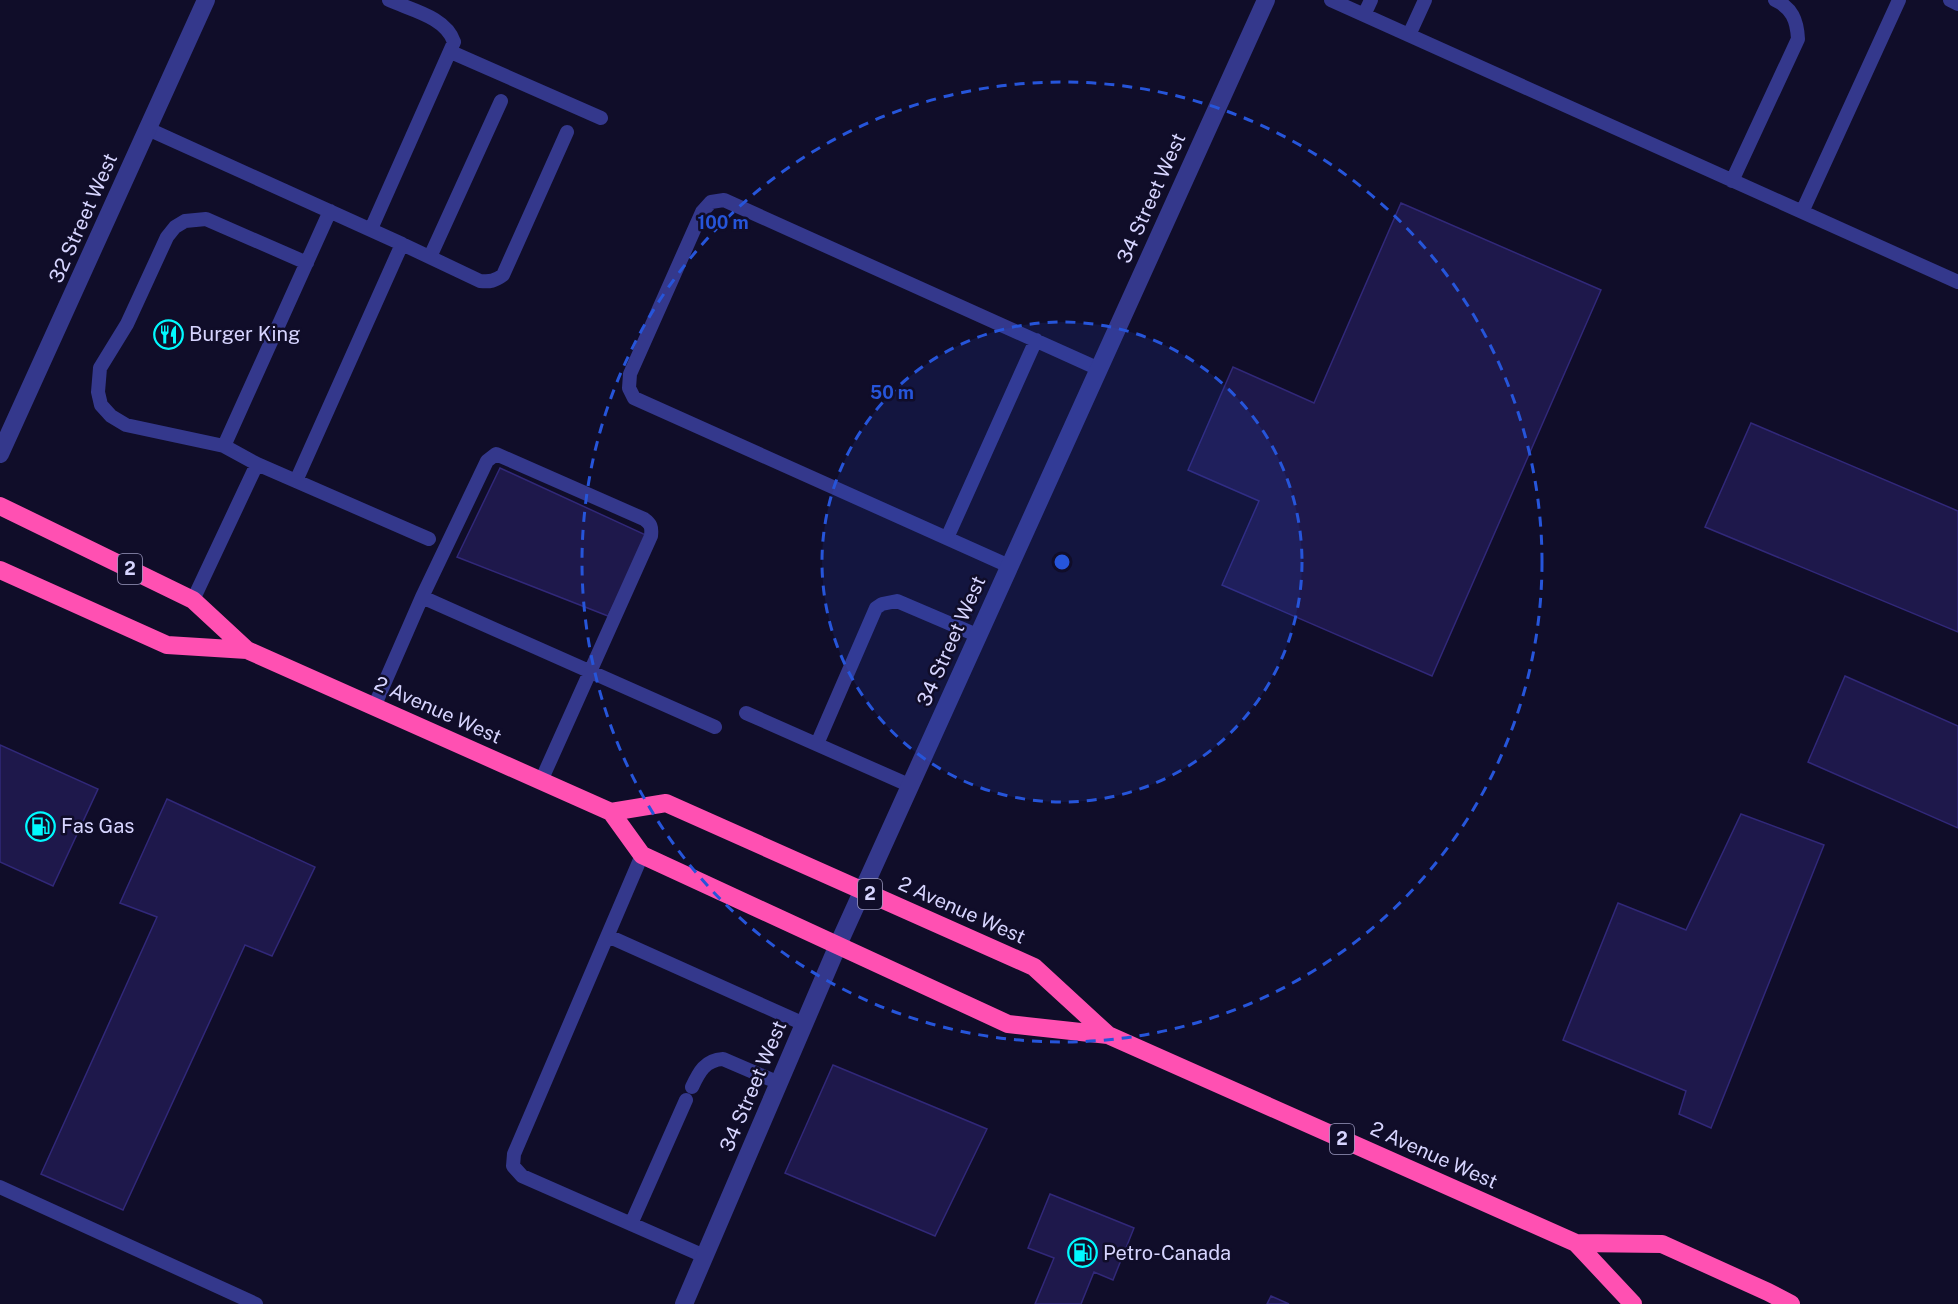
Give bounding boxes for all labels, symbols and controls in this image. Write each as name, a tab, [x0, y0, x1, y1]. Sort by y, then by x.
street label: 34 Street West	[1112, 129, 1190, 267]
street label: 32 Street West	[44, 149, 122, 287]
text: 100 m	[697, 212, 749, 233]
restaurant icon: Burger King	[152, 318, 184, 350]
place label: Burger King	[189, 322, 300, 346]
text: 50 m	[870, 382, 914, 403]
centre of rings	[1052, 552, 1072, 572]
road number: 2	[118, 554, 142, 584]
street label: 34 Street West	[912, 572, 990, 710]
street label: 2 Avenue West	[371, 671, 505, 749]
fuel station icon: Fas Gas	[24, 810, 56, 842]
place label: Fas Gas	[61, 814, 134, 838]
street label: 2 Avenue West	[895, 871, 1029, 949]
road number: 2	[858, 879, 882, 909]
street label: 34 Street West	[715, 1017, 791, 1155]
street label: 2 Avenue West	[1367, 1116, 1501, 1194]
road number: 2	[1330, 1124, 1354, 1154]
fuel station icon: Petro-Canada	[1066, 1237, 1098, 1269]
place label: Petro-Canada	[1103, 1241, 1231, 1265]

